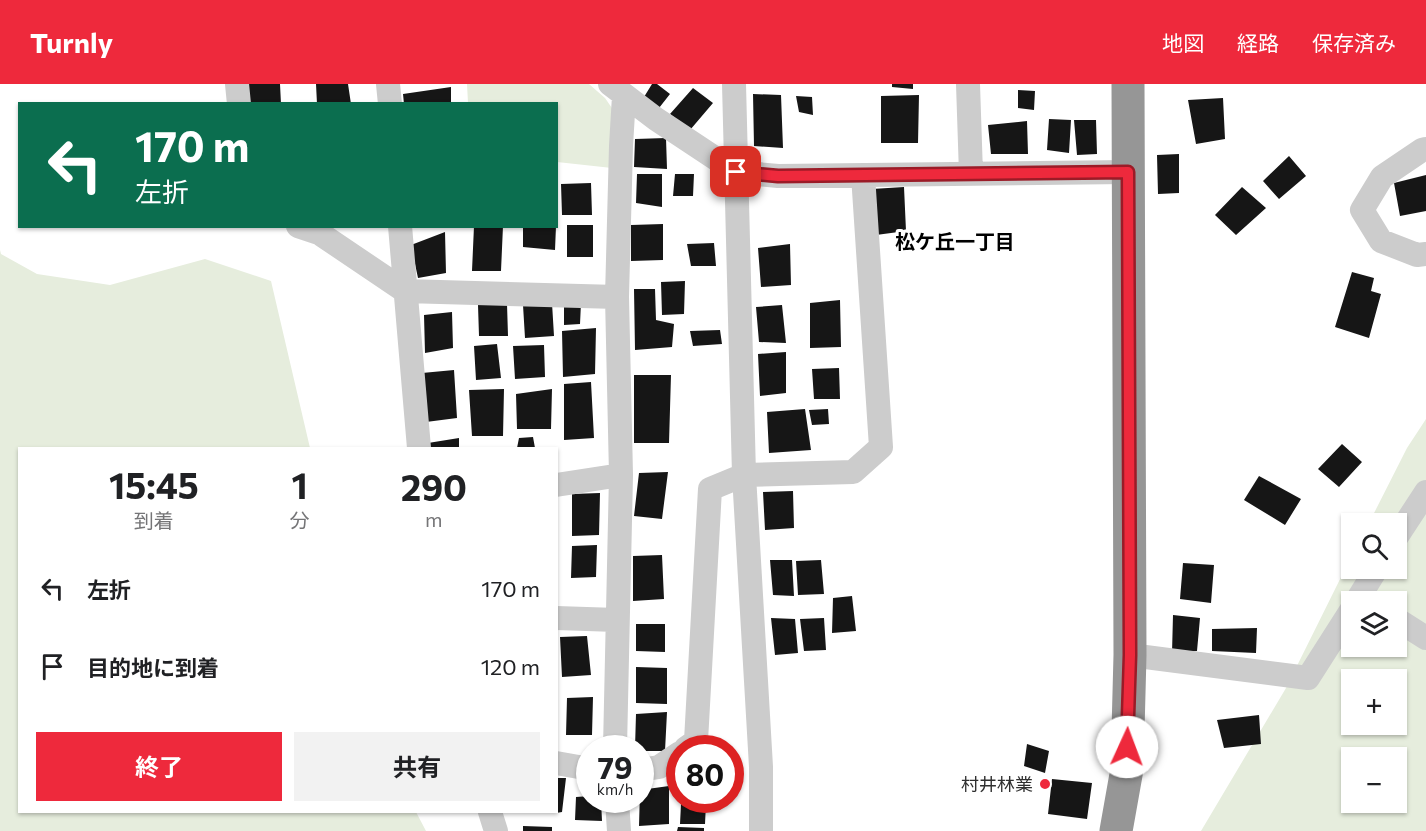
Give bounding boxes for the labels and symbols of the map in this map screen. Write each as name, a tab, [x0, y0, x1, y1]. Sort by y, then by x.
pin	[710, 146, 761, 197]
district label: 松ケ丘一丁目	[895, 229, 1015, 253]
position arrow	[1095, 715, 1159, 779]
speed limit sign: 80	[666, 735, 744, 813]
place label: 村井林業	[961, 773, 1033, 795]
marker: 村井林業	[1038, 777, 1052, 791]

